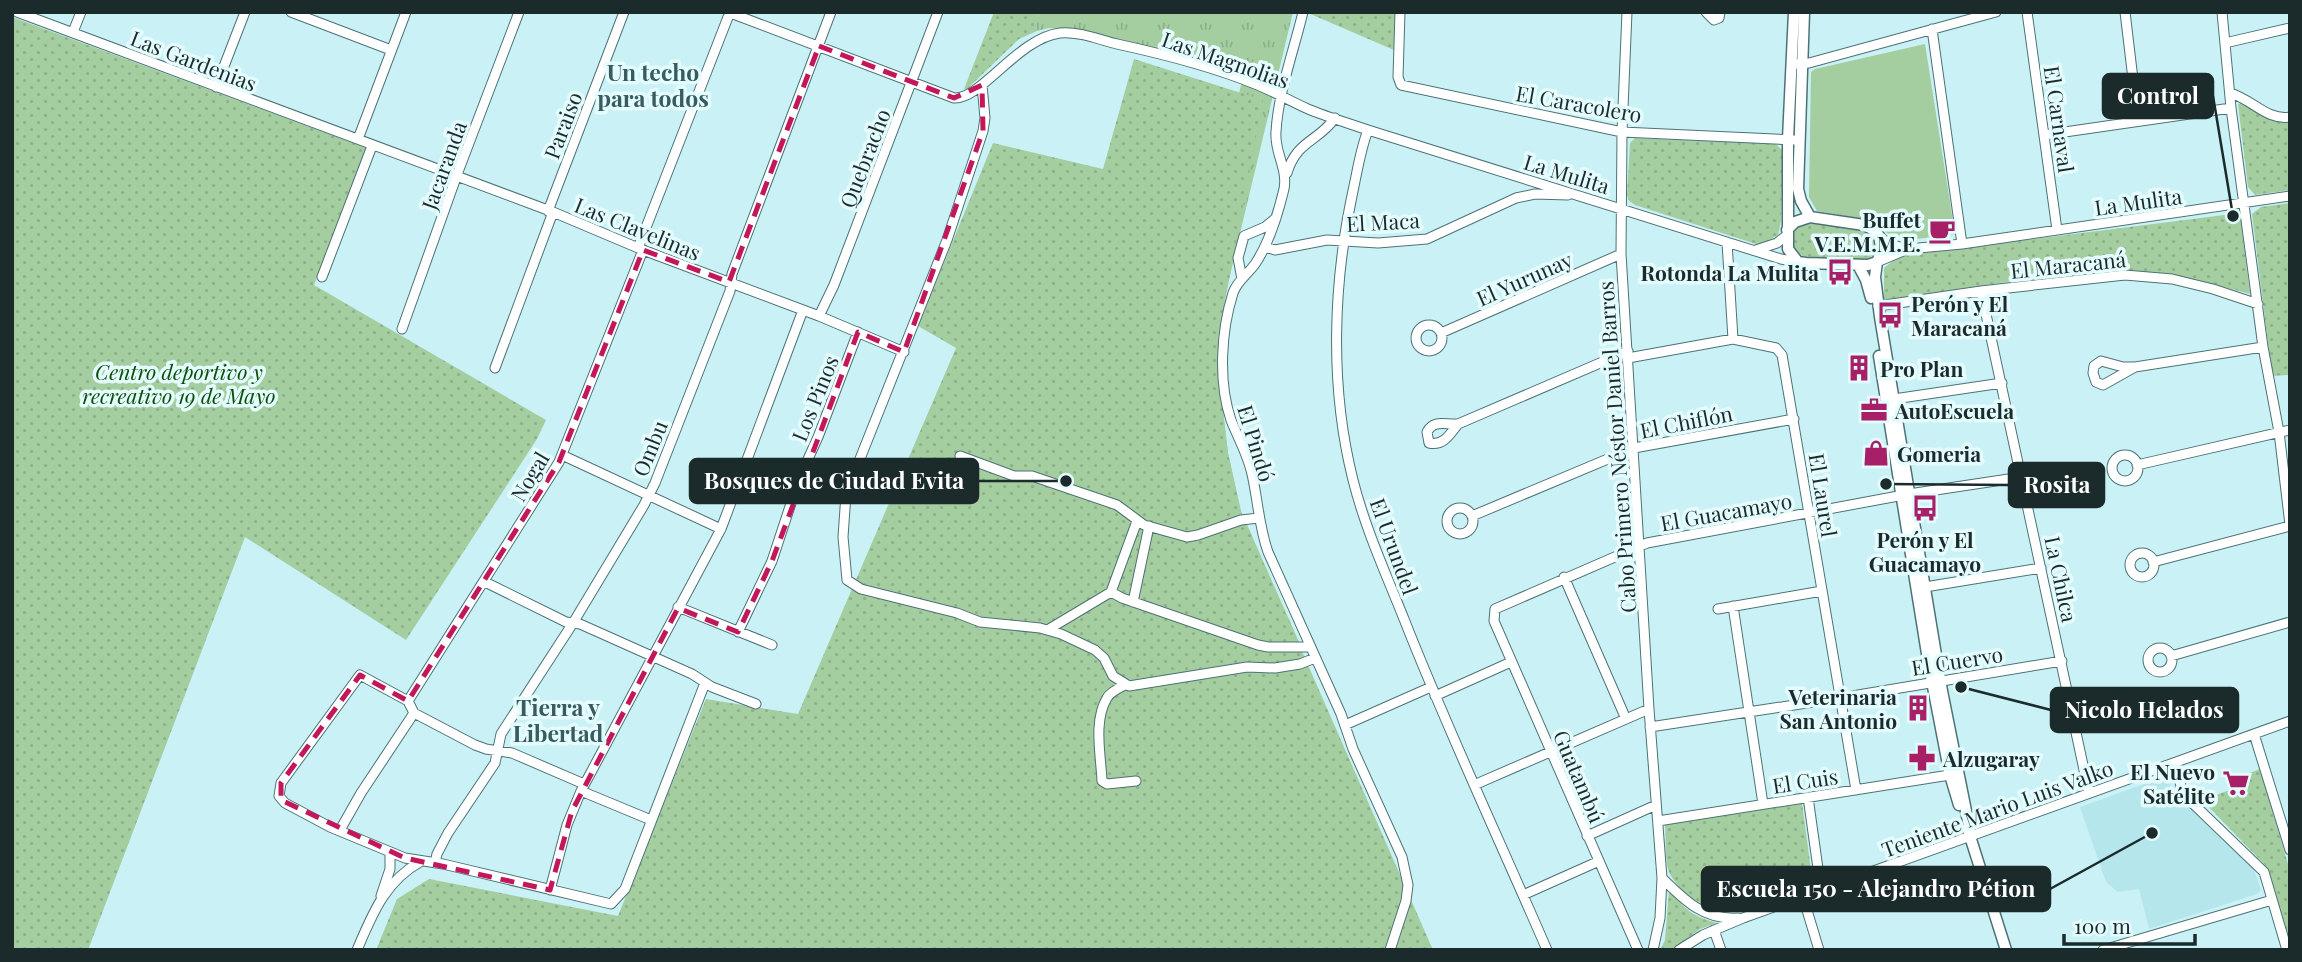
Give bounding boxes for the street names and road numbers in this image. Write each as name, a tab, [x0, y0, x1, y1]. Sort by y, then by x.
street label: Las Gardenias	[127, 23, 261, 97]
street label: Las Magnolias	[1159, 24, 1293, 94]
street label: El Carnaval	[2039, 64, 2081, 174]
street label: El Caracolero	[1514, 78, 1644, 128]
street label: Paraiso	[536, 88, 588, 162]
street label: Quebracho	[832, 104, 896, 212]
street label: Jacaranda	[414, 116, 472, 214]
street label: La Mulita	[1521, 147, 1614, 199]
street label: La Mulita	[2092, 181, 2184, 221]
street label: Las Clavelinas	[571, 190, 705, 266]
street label: El Maca	[1346, 205, 1421, 237]
street label: El Yurunay	[1472, 244, 1577, 312]
street label: El Maracaná	[2009, 244, 2128, 284]
street label: Cabo Primero Néstor Daniel Barros	[1590, 280, 1642, 614]
street label: Los Pinos	[784, 351, 844, 445]
street label: El Chiflón	[1637, 398, 1735, 444]
street label: El Pindó	[1232, 401, 1282, 485]
street label: Ombu	[625, 416, 673, 480]
street label: Nogal	[503, 446, 555, 506]
street label: El Laurel	[1804, 451, 1844, 539]
street label: El Guacamayo	[1658, 486, 1794, 536]
street label: El Urundel	[1365, 494, 1425, 598]
street label: La Chilca	[2039, 533, 2085, 625]
street label: El Cuervo	[1909, 639, 2005, 681]
street label: Guatambú	[1548, 725, 1612, 827]
street label: Teniente Mario Luis Valko	[1877, 753, 2117, 863]
street label: El Cuis	[1770, 761, 1840, 799]

